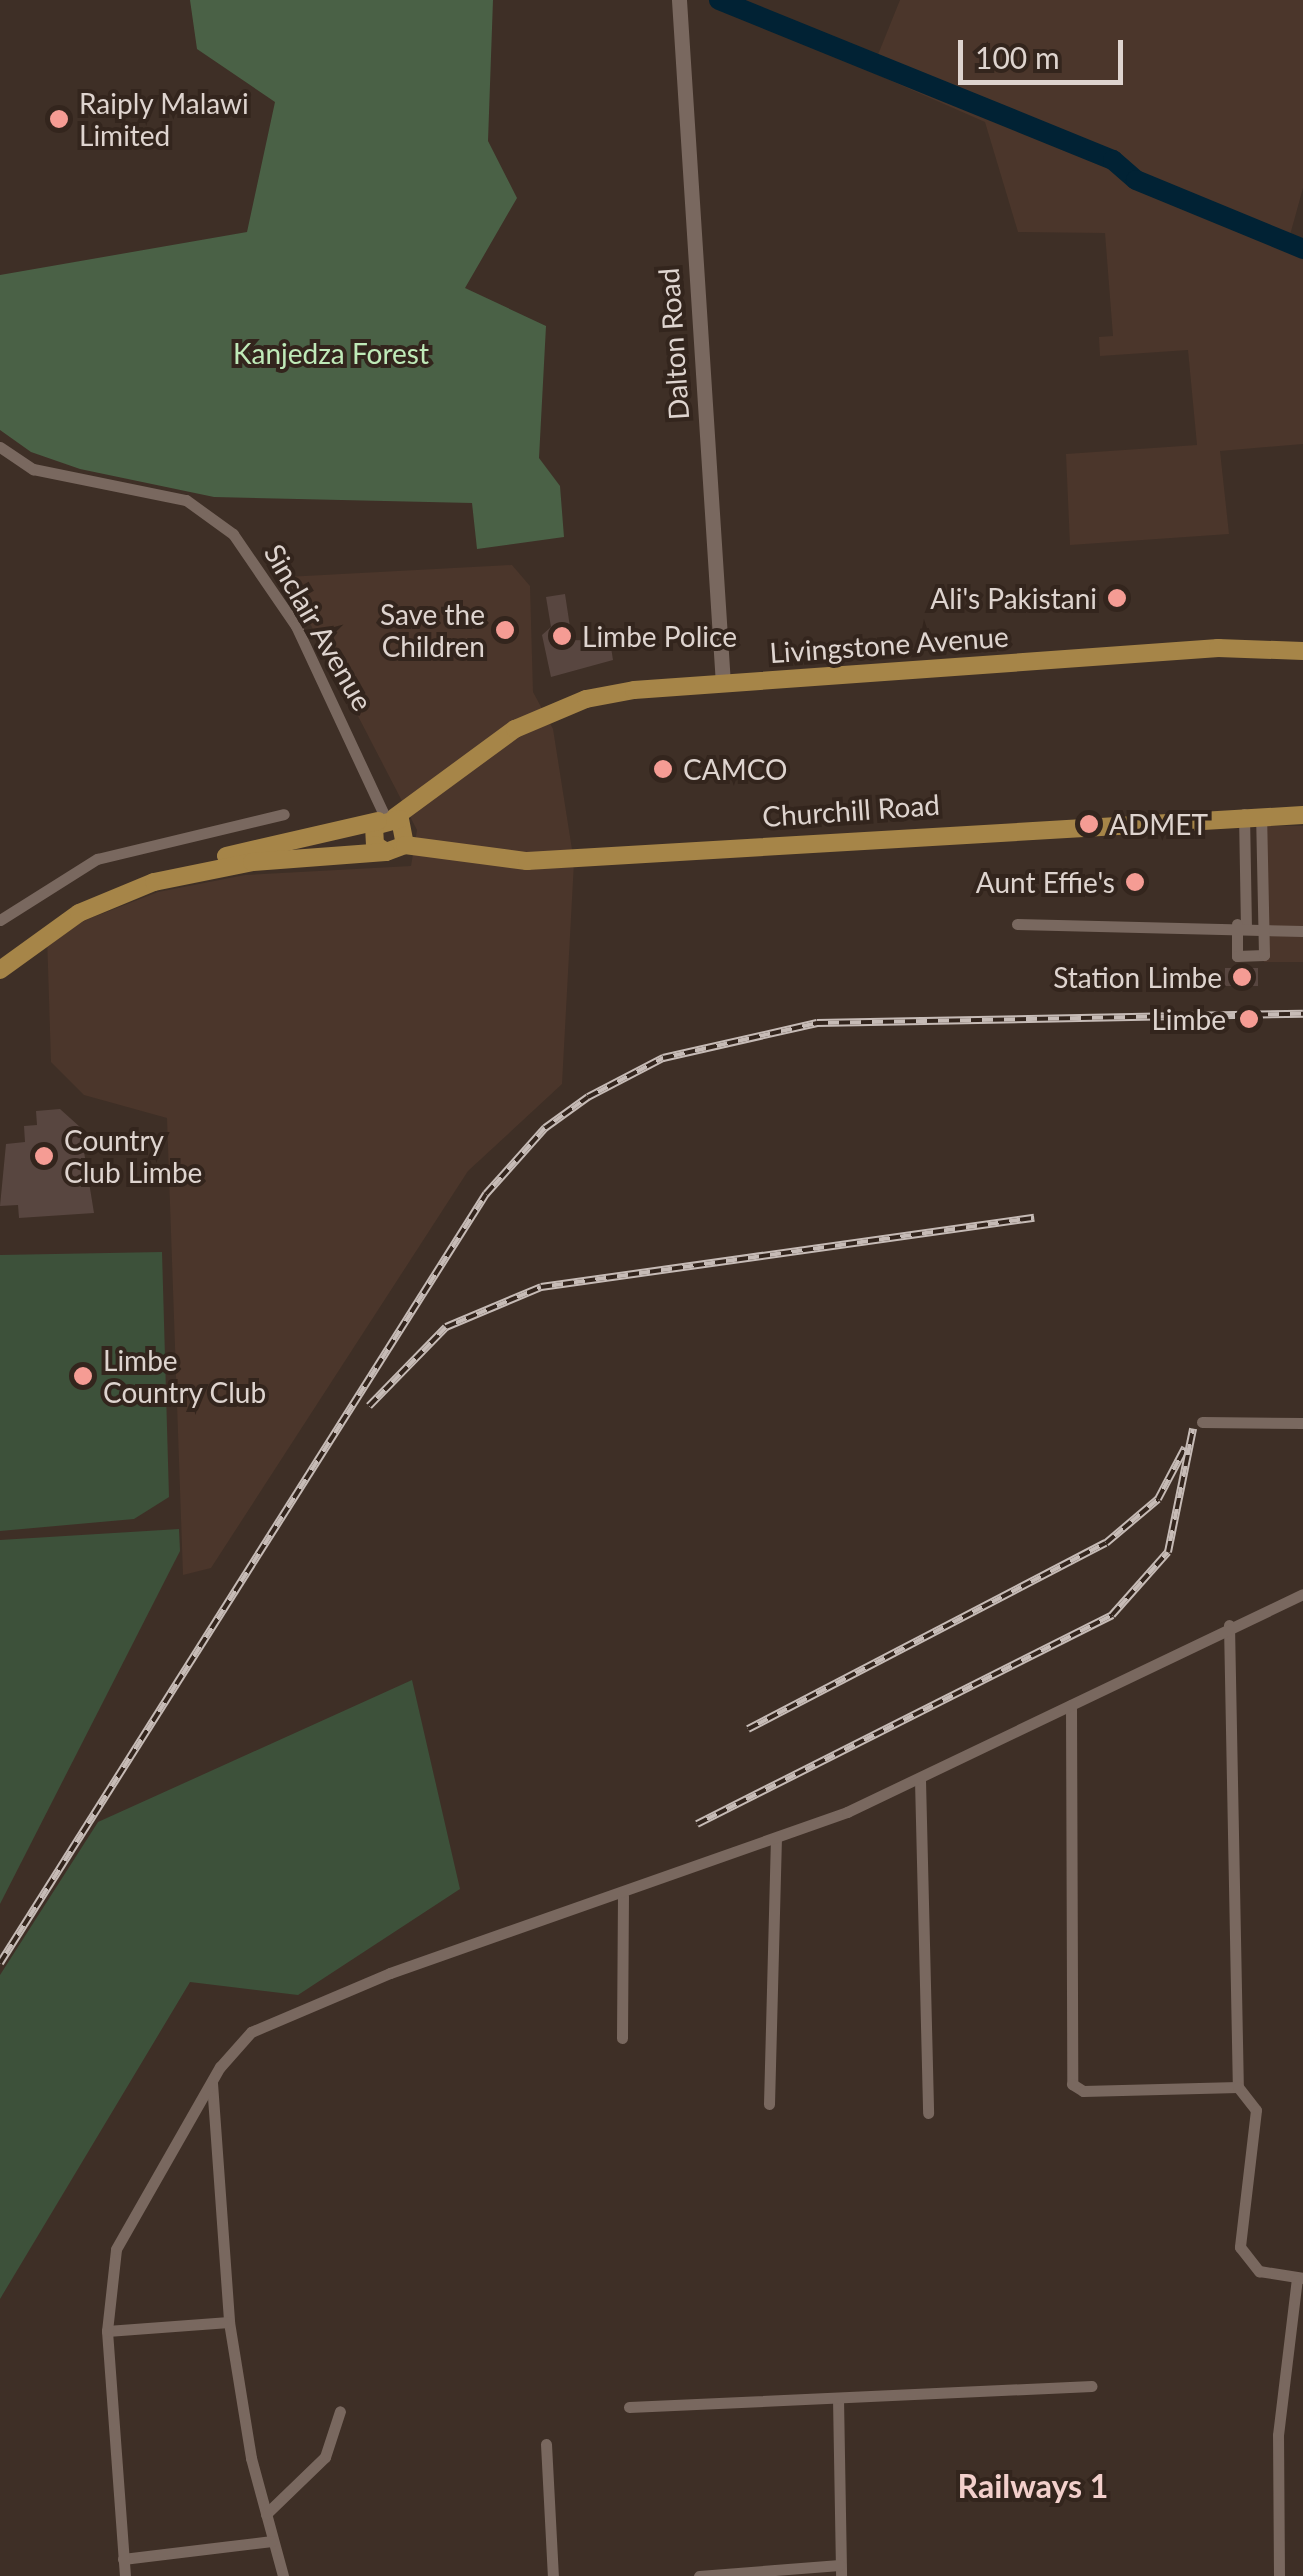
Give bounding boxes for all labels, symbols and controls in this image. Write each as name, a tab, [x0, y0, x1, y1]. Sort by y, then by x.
scale bar	[963, 20, 1128, 82]
text: 100 m	[975, 39, 1060, 75]
place label: Raiply Malawi Limited	[79, 86, 250, 152]
marker: Raiply Malawi Limited	[48, 108, 70, 130]
street label: Dalton Road	[651, 267, 695, 421]
park label: Kanjedza Forest	[233, 336, 429, 370]
street label: Sinclair Avenue	[257, 537, 381, 717]
place label: Ali's Pakistani	[930, 581, 1097, 615]
marker: Ali's Pakistani	[1106, 587, 1128, 609]
place label: Save the Children	[380, 597, 485, 663]
marker: Save the Children	[494, 619, 516, 641]
place label: Limbe Police	[582, 619, 737, 653]
street label: Livingstone Avenue	[768, 619, 1010, 669]
marker: Limbe Police	[551, 625, 573, 647]
place label: CAMCO	[683, 752, 787, 786]
marker: CAMCO	[652, 758, 674, 780]
street label: Churchill Road	[761, 787, 941, 833]
place label: ADMET	[1109, 807, 1208, 841]
marker: ADMET	[1078, 813, 1100, 835]
place label: Aunt Effie's	[976, 865, 1115, 899]
marker: Aunt Effie's	[1124, 871, 1146, 893]
place label: Station Limbe	[1053, 960, 1222, 994]
marker: Station Limbe	[1231, 966, 1253, 988]
place label: Limbe	[1151, 1002, 1226, 1036]
marker: Limbe	[1236, 1006, 1262, 1032]
place label: Country Club Limbe	[64, 1123, 202, 1189]
marker: Country Club Limbe	[33, 1145, 55, 1167]
place label: Limbe Country Club	[103, 1343, 267, 1409]
marker: Limbe Country Club	[72, 1365, 94, 1387]
district label: Railways 1	[958, 2467, 1108, 2505]

